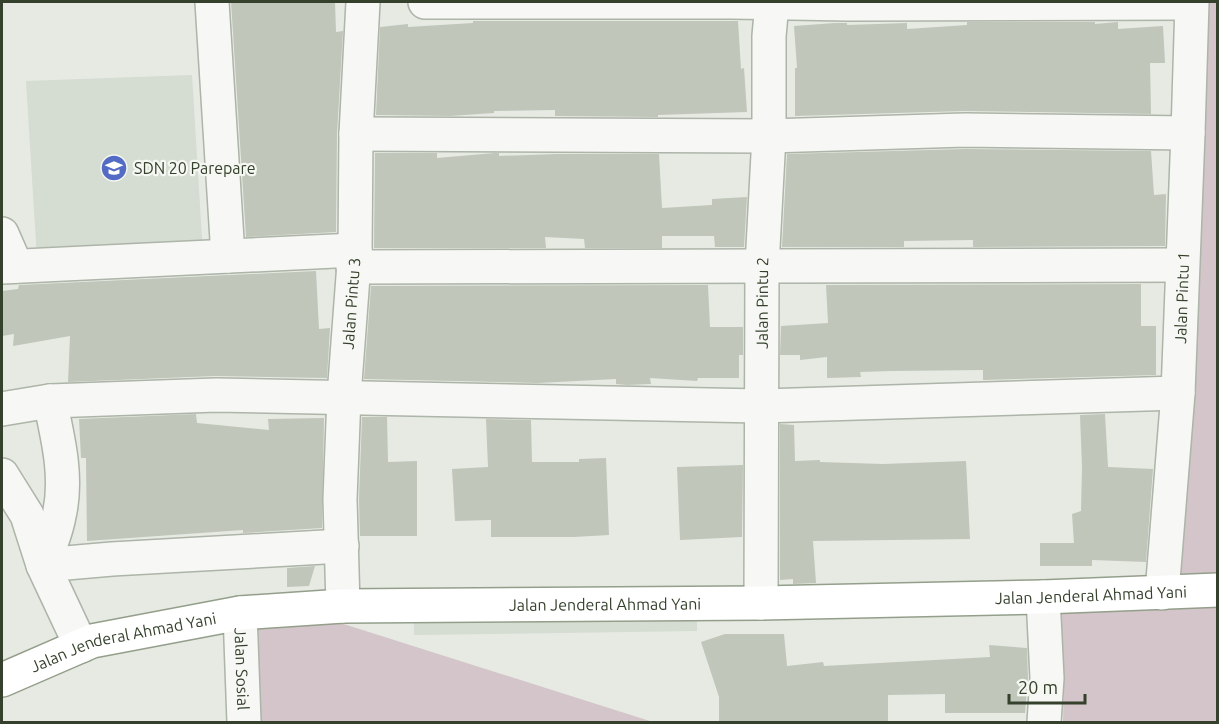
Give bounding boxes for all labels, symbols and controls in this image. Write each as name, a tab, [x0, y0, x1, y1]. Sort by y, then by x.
school or university icon: SDN 20 Parepare	[99, 153, 129, 183]
place label: SDN 20 Parepare	[134, 159, 255, 177]
street label: Jalan Pintu 1	[1171, 251, 1192, 344]
street label: Jalan Pintu 2	[753, 256, 771, 349]
street label: Jalan Pintu 3	[339, 257, 363, 350]
street label: Jalan Jenderal Ahmad Yani	[995, 582, 1187, 607]
street label: Jalan Jenderal Ahmad Yani	[509, 594, 701, 614]
street label: Jalan Jenderal Ahmad Yani	[28, 609, 218, 676]
street label: Jalan Sosial	[232, 627, 253, 710]
scale bar	[1009, 667, 1086, 705]
text: 20 m	[1018, 677, 1058, 697]

